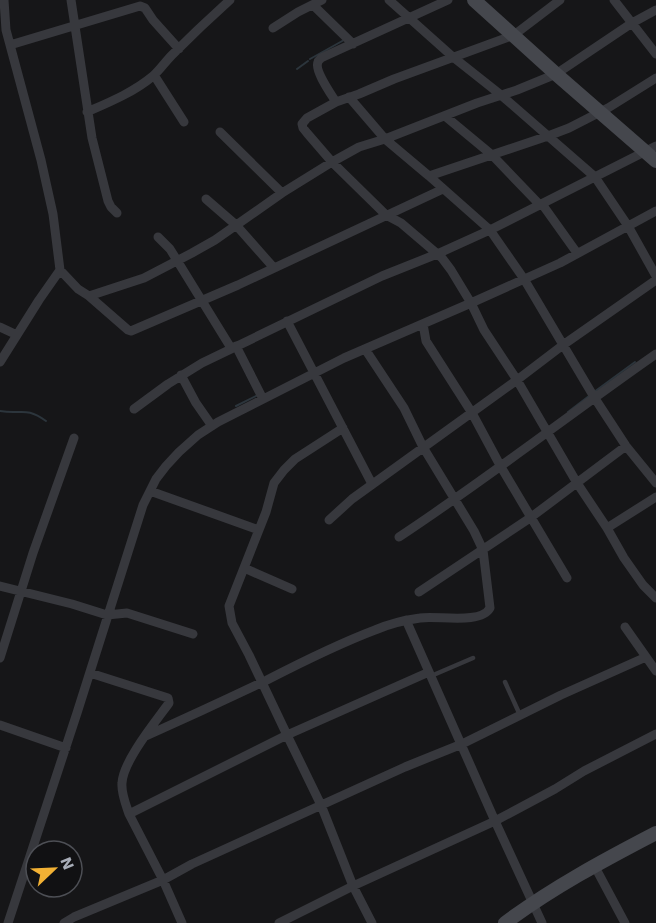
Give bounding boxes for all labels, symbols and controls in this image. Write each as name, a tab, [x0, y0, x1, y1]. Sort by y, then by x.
north arrow	[24, 839, 84, 899]
text: N	[56, 854, 78, 873]

